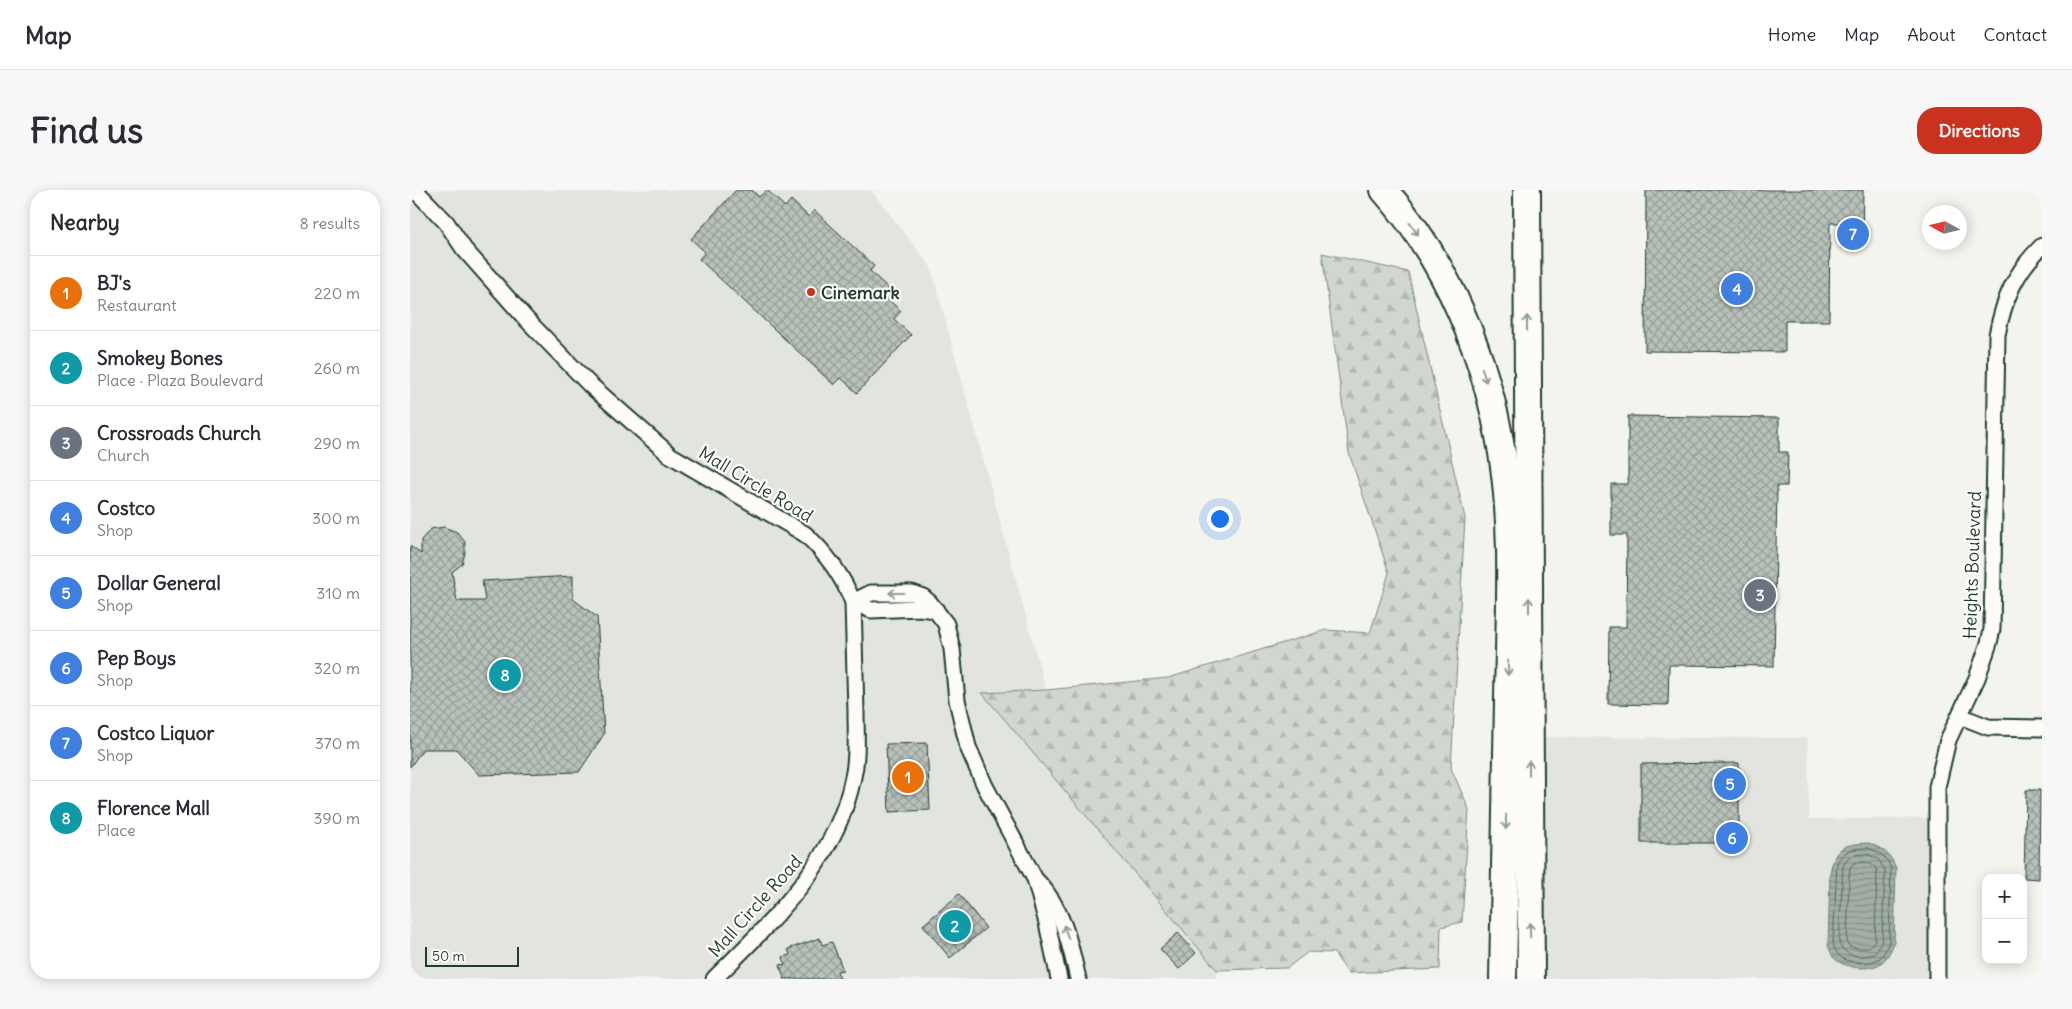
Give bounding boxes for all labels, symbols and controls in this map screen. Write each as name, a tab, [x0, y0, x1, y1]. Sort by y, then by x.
text: Map	[25, 20, 72, 50]
text: Home	[1768, 23, 1816, 46]
text: Map	[1844, 23, 1879, 46]
text: About	[1907, 23, 1955, 46]
text: Contact	[1983, 23, 2047, 46]
button: Directions	[1917, 107, 2042, 154]
text: Find us	[30, 108, 143, 152]
north arrow	[1922, 205, 1967, 250]
text: Nearby	[50, 209, 120, 236]
text: 8 results	[299, 213, 360, 233]
pin: 7	[1837, 215, 1869, 253]
one-way arrow	[1409, 222, 1419, 236]
pin: 4	[1721, 270, 1753, 308]
text: BJ's	[97, 271, 131, 295]
place label: Cinemark	[821, 281, 900, 304]
text: 1	[63, 283, 69, 303]
text: 220 m	[314, 283, 360, 303]
marker: Cinemark	[805, 286, 817, 298]
text: Restaurant	[97, 295, 177, 315]
one-way arrow	[1523, 315, 1532, 331]
text: Smokey Bones	[97, 346, 223, 370]
text: 2	[62, 358, 70, 378]
text: 260 m	[314, 358, 360, 378]
one-way arrow	[1479, 366, 1489, 382]
text: Place · Plaza Boulevard	[97, 370, 263, 390]
text: Crossroads Church	[97, 421, 261, 445]
text: 3	[61, 433, 71, 453]
text: 290 m	[314, 433, 360, 453]
street label: Mall Circle Road	[695, 441, 818, 527]
text: Church	[97, 445, 150, 465]
street label: Heights Boulevard	[1958, 490, 1986, 639]
text: Costco	[97, 496, 155, 520]
your location	[1207, 506, 1233, 532]
text: 4	[61, 508, 71, 528]
text: 300 m	[312, 508, 360, 528]
text: Shop	[97, 520, 133, 540]
text: Dollar General	[97, 571, 221, 595]
pin: 3	[1744, 576, 1776, 614]
text: 5	[61, 583, 71, 603]
text: 310 m	[316, 583, 360, 603]
one-way arrow	[889, 588, 905, 598]
text: Shop	[97, 595, 133, 615]
one-way arrow	[1524, 598, 1533, 614]
text: Pep Boys	[97, 646, 176, 670]
pin: 8	[489, 656, 521, 694]
text: 6	[61, 658, 71, 678]
text: 320 m	[314, 658, 360, 678]
one-way arrow	[1503, 659, 1513, 675]
text: Shop	[97, 670, 133, 690]
text: Costco Liquor	[97, 721, 214, 745]
text: 7	[62, 733, 70, 753]
text: 370 m	[315, 733, 360, 753]
text: Shop	[97, 745, 133, 765]
pin: 1	[892, 758, 924, 796]
one-way arrow	[1524, 760, 1534, 776]
pin: 5	[1714, 765, 1746, 803]
text: Florence Mall	[97, 796, 210, 820]
text: 8	[61, 808, 71, 828]
text: 390 m	[313, 808, 360, 828]
one-way arrow	[1501, 814, 1511, 830]
pin: 6	[1716, 819, 1748, 857]
text: Place	[97, 820, 136, 840]
street label: Mall Circle Road	[703, 850, 807, 962]
map controls	[1982, 874, 2027, 964]
button: +	[1982, 874, 2027, 919]
pin: 2	[939, 907, 971, 945]
button: −	[1982, 919, 2027, 964]
one-way arrow	[1526, 923, 1535, 939]
one-way arrow	[1061, 924, 1070, 940]
scale bar	[425, 944, 519, 967]
text: 50 m	[432, 947, 465, 965]

